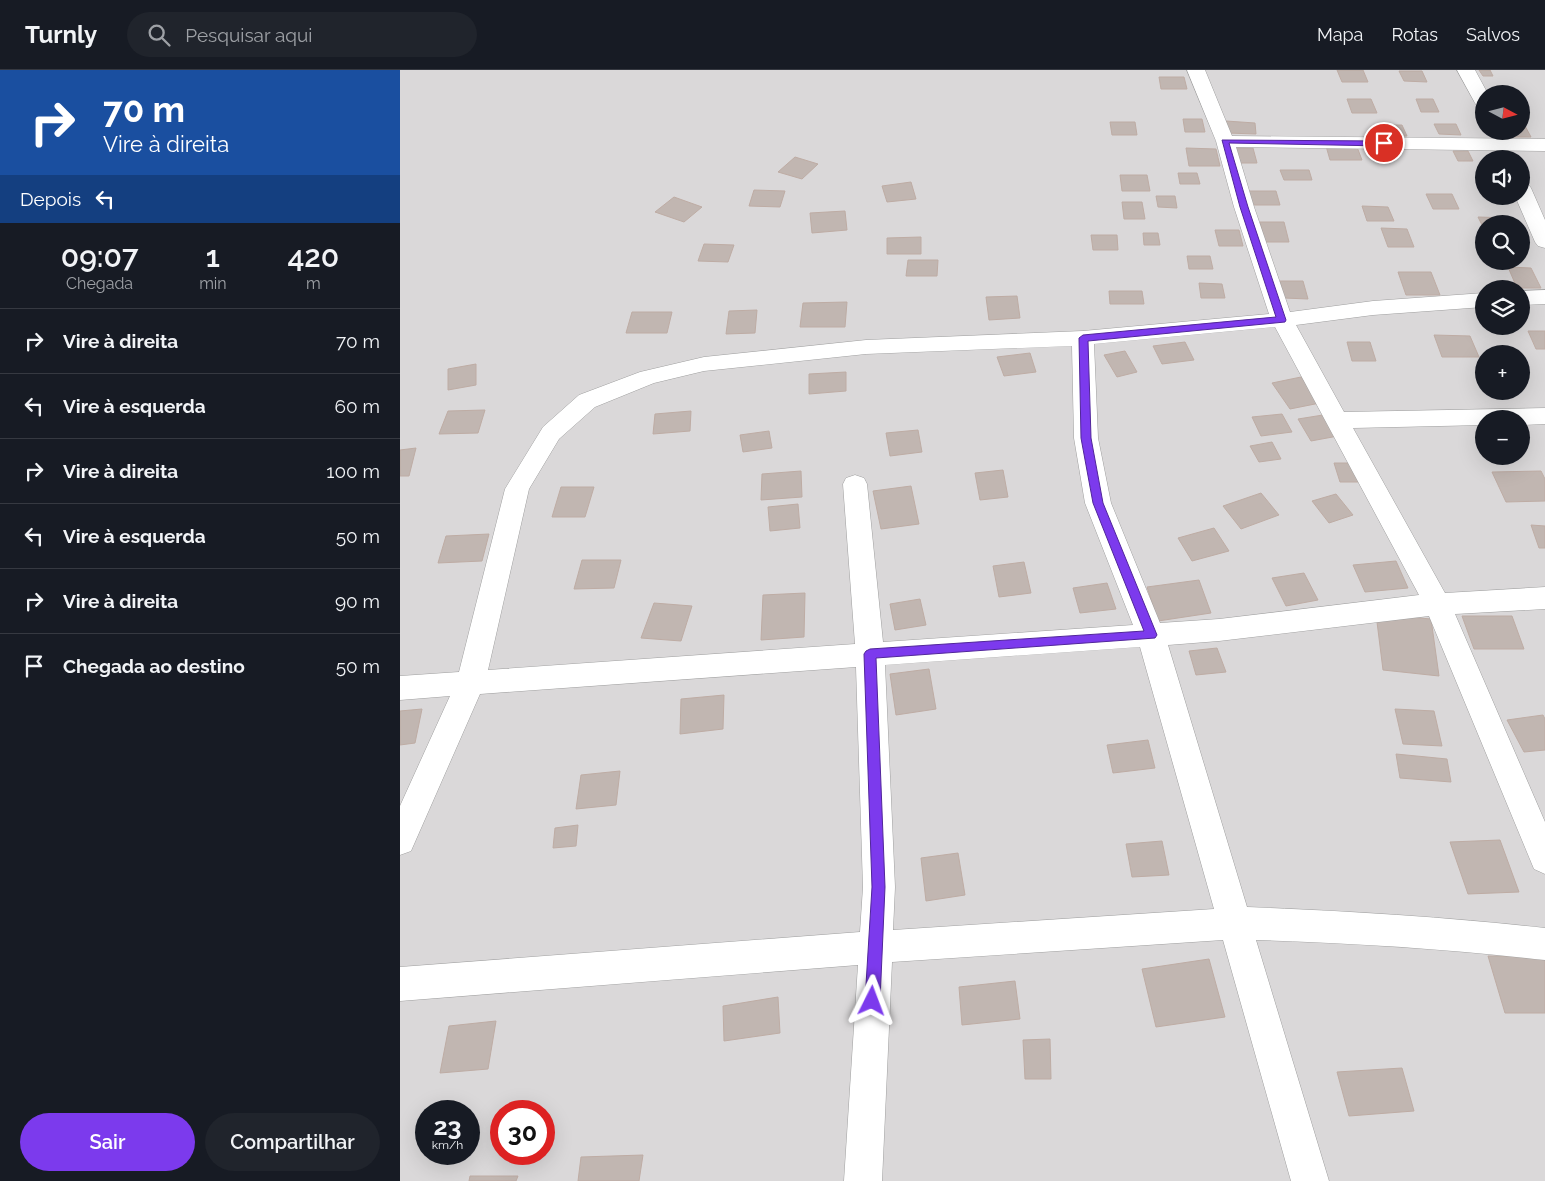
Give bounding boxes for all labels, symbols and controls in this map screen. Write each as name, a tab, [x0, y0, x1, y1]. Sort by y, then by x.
search box	[127, 12, 477, 57]
text: Turnly	[25, 20, 97, 49]
icon: search	[145, 21, 173, 49]
text: Pesquisar aqui	[185, 24, 313, 46]
text: Mapa	[1317, 24, 1363, 45]
text: Rotas	[1391, 24, 1438, 45]
text: Salvos	[1466, 24, 1520, 45]
north arrow	[1475, 85, 1530, 140]
map controls	[1475, 85, 1530, 465]
text: 70 m	[103, 89, 185, 130]
icon: right	[20, 90, 85, 155]
pin	[1363, 122, 1405, 164]
icon: arrive	[1370, 129, 1398, 157]
text: Vire à direita	[103, 131, 229, 157]
button: sound	[1475, 150, 1530, 205]
icon: left	[91, 185, 119, 213]
text: Depois	[20, 188, 81, 210]
button: search	[1475, 215, 1530, 270]
text: 09:07	[61, 239, 138, 274]
text: 1	[206, 239, 220, 274]
text: 420	[287, 239, 339, 274]
text: Chegada	[66, 274, 133, 293]
text: min	[199, 274, 227, 293]
text: m	[306, 274, 321, 293]
button: layers	[1475, 280, 1530, 335]
icon: right	[20, 327, 48, 355]
text: Vire à direita	[63, 330, 178, 352]
text: 70 m	[336, 330, 380, 352]
button: +	[1475, 345, 1530, 400]
icon: left	[20, 392, 48, 420]
text: Vire à esquerda	[63, 395, 206, 417]
text: 60 m	[335, 395, 380, 417]
button: −	[1475, 410, 1530, 465]
icon: right	[20, 457, 48, 485]
text: Vire à direita	[63, 460, 178, 482]
text: 100 m	[326, 460, 380, 482]
icon: left	[20, 522, 48, 550]
text: Vire à esquerda	[63, 525, 206, 547]
text: 50 m	[336, 525, 380, 547]
icon: right	[20, 587, 48, 615]
text: Vire à direita	[63, 590, 178, 612]
text: 90 m	[335, 590, 380, 612]
icon: arrive	[20, 652, 48, 680]
text: Chegada ao destino	[63, 655, 245, 677]
text: 50 m	[336, 655, 380, 677]
position arrow	[845, 974, 897, 1026]
speed limit sign: 30	[490, 1100, 555, 1165]
text: 23	[433, 1111, 462, 1141]
button: Sair	[20, 1113, 195, 1171]
button: Compartilhar	[205, 1113, 380, 1171]
text: km/h	[432, 1138, 463, 1152]

